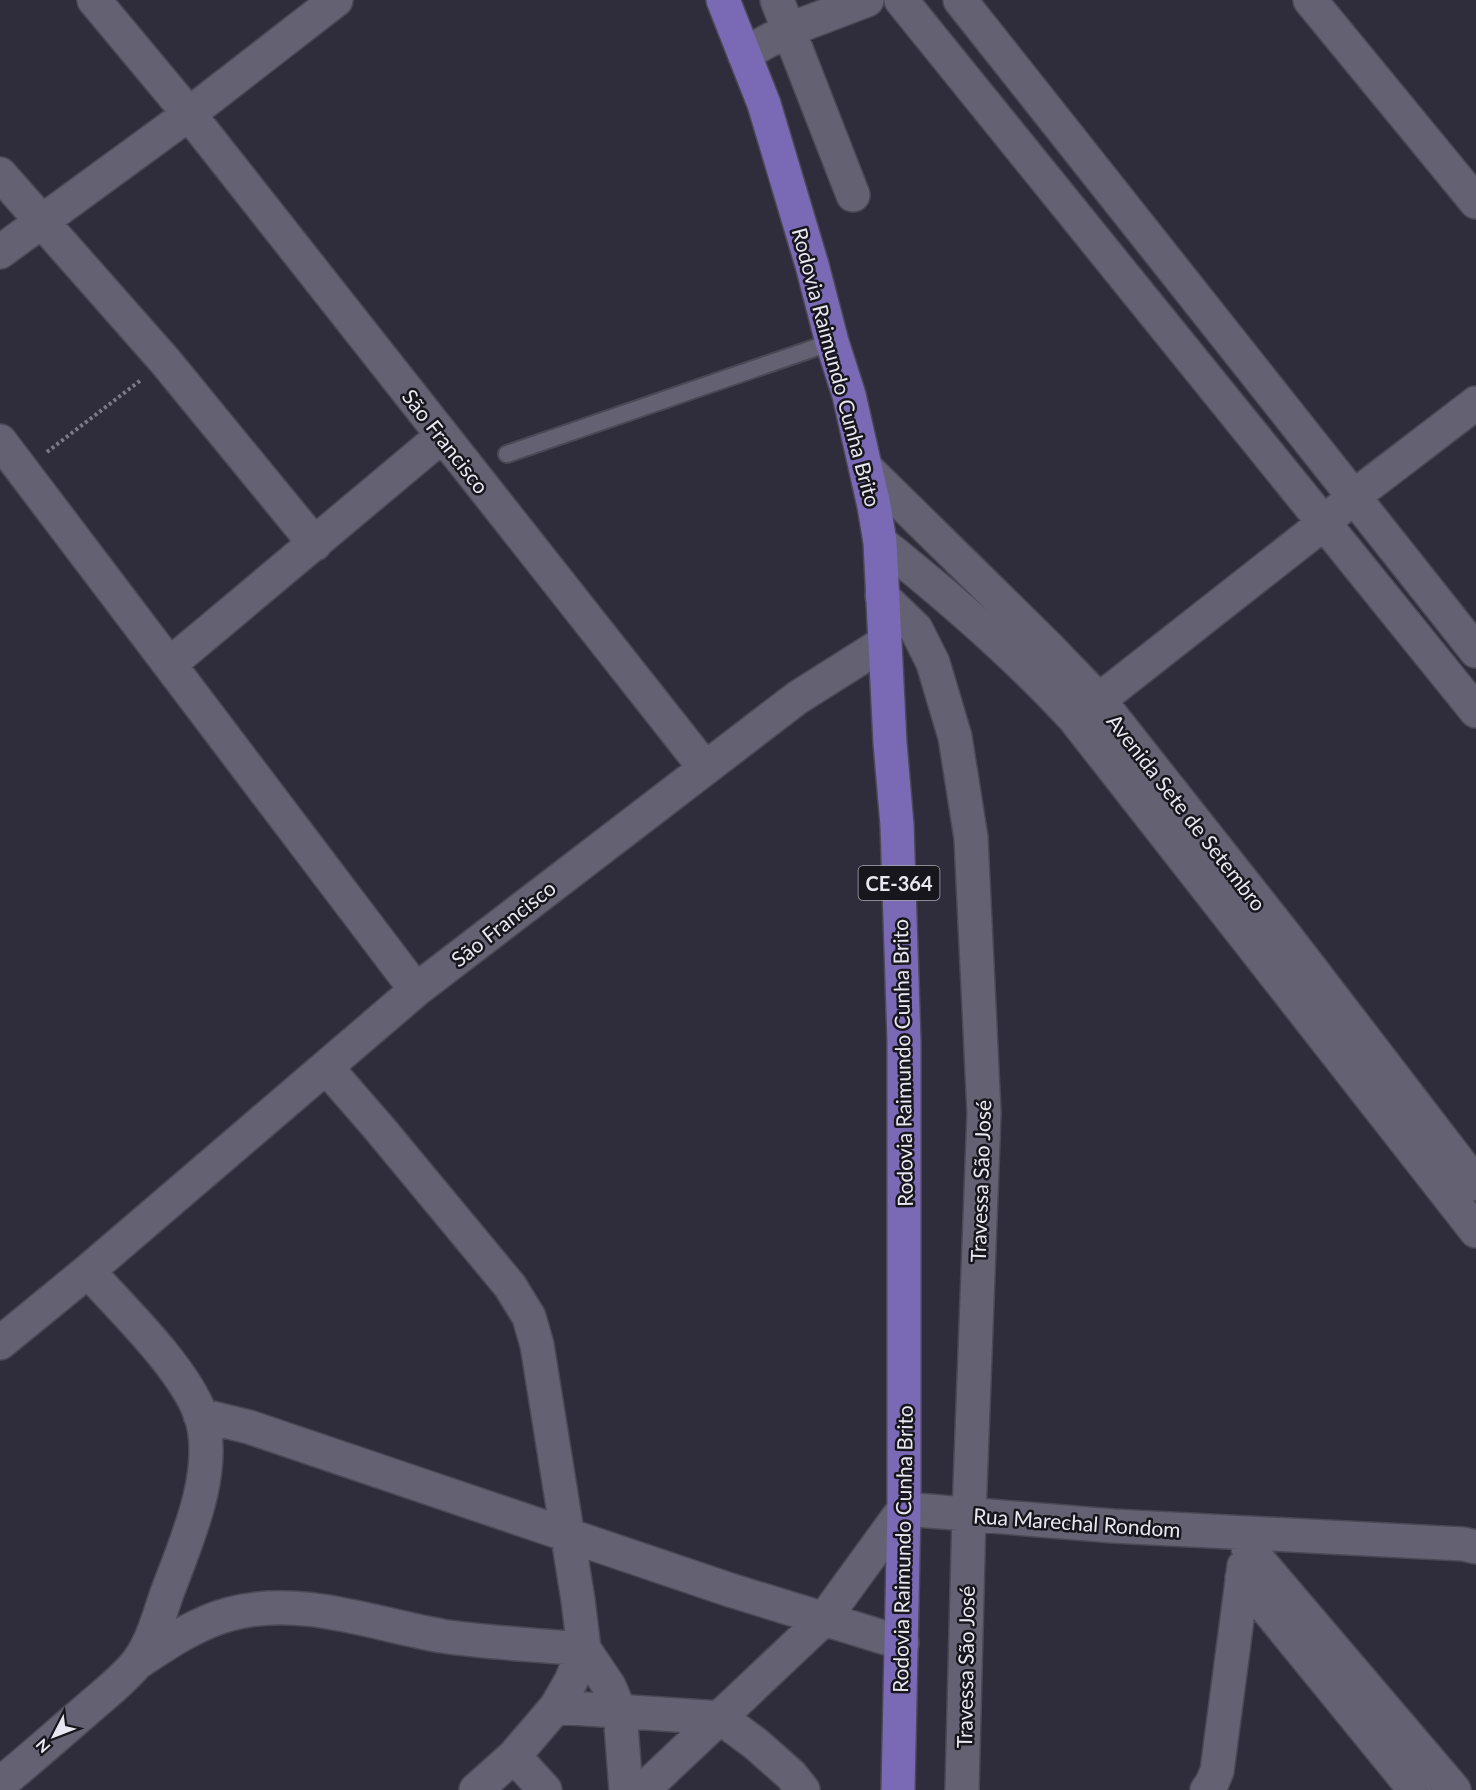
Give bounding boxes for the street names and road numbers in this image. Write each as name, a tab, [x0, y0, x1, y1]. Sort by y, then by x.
street label: Rodovia Raimundo Cunha Brito	[788, 225, 886, 509]
street label: São Francisco	[398, 384, 495, 498]
street label: Avenida Sete de Setembro	[1102, 709, 1272, 915]
road number: CE-364	[858, 866, 940, 900]
street label: São Francisco	[446, 874, 560, 971]
street label: Rodovia Raimundo Cunha Brito	[887, 919, 917, 1207]
street label: Travessa São José	[965, 1099, 995, 1263]
street label: Rodovia Raimundo Cunha Brito	[887, 1405, 917, 1693]
street label: Rua Marechal Rondom	[973, 1502, 1181, 1542]
street label: Travessa São José	[951, 1586, 979, 1748]

